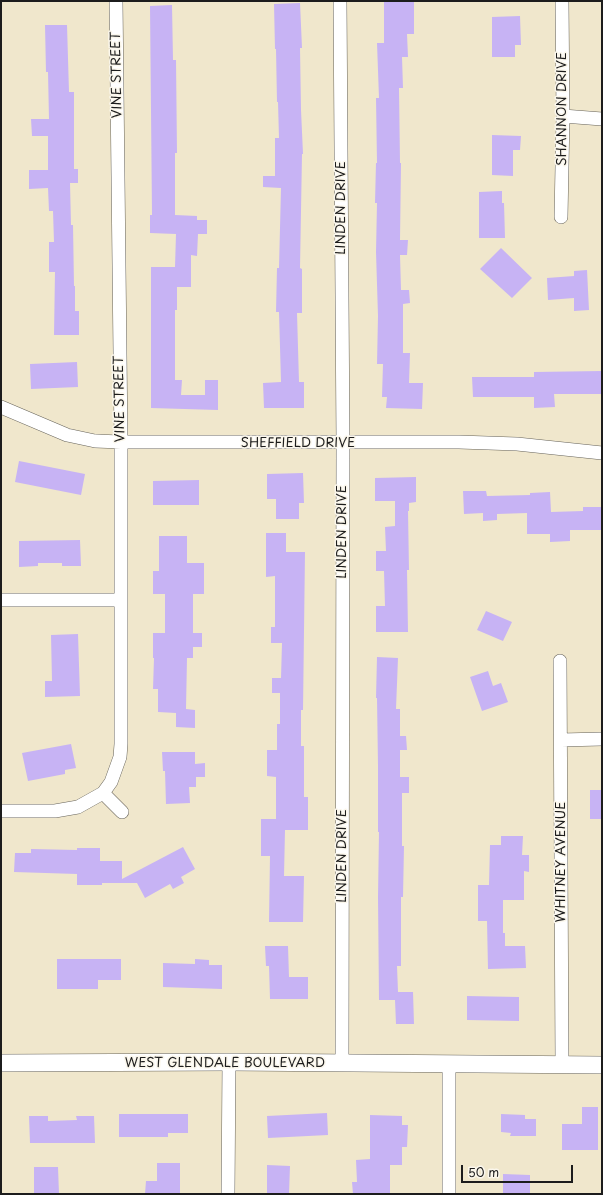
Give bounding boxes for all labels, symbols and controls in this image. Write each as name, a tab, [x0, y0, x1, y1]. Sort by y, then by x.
street label: VINE STREET	[108, 32, 126, 118]
street label: SHANNON DRIVE	[554, 52, 570, 166]
street label: LINDEN DRIVE	[333, 161, 349, 255]
street label: VINE STREET	[111, 356, 129, 442]
street label: SHEFFIELD DRIVE	[241, 435, 355, 451]
street label: LINDEN DRIVE	[334, 485, 350, 579]
street label: WHITNEY AVENUE	[553, 801, 569, 923]
street label: LINDEN DRIVE	[334, 809, 350, 903]
street label: WEST GLENDALE BOULEVARD	[125, 1055, 325, 1071]
scale bar	[463, 1157, 575, 1183]
text: 50 m	[468, 1163, 499, 1181]

